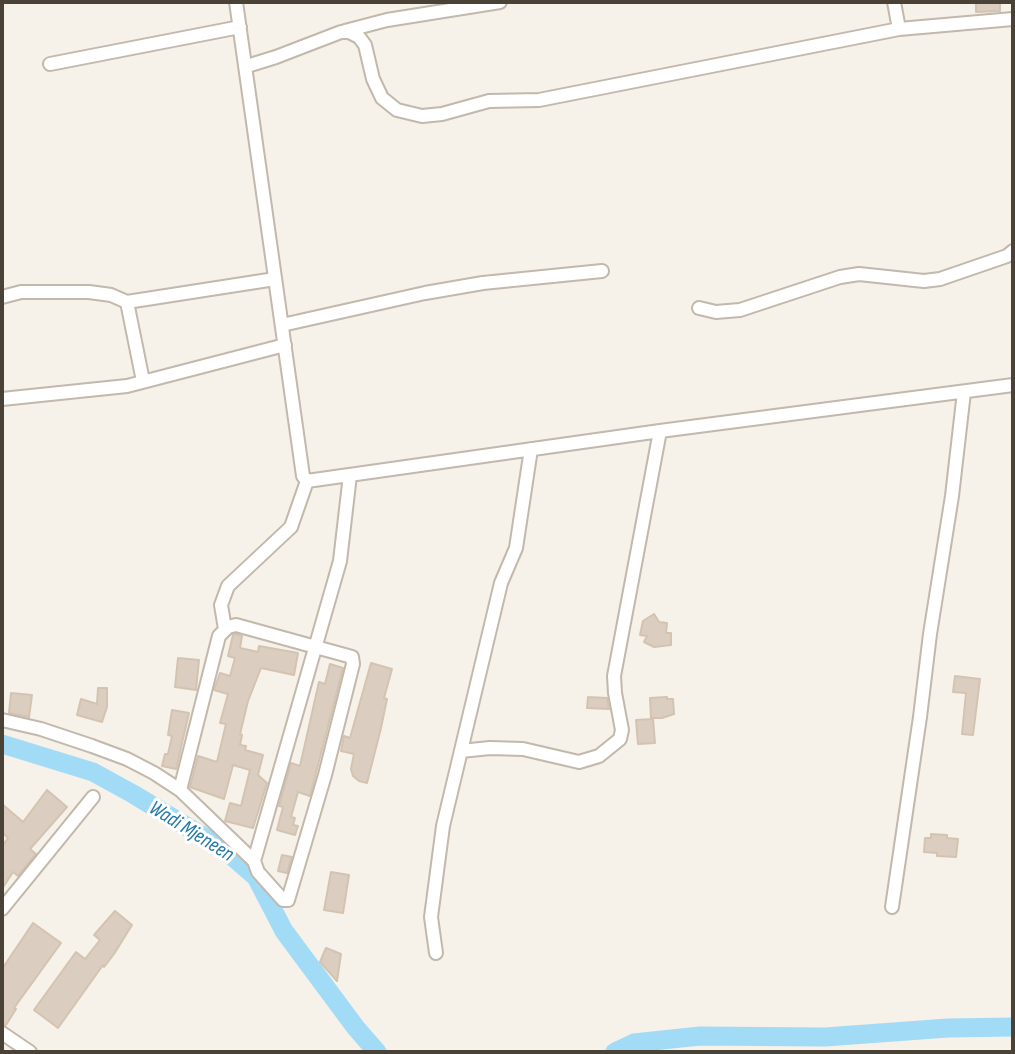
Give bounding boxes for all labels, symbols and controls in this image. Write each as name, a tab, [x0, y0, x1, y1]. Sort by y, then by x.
water label: Wadi Mjeneen	[144, 796, 238, 868]

